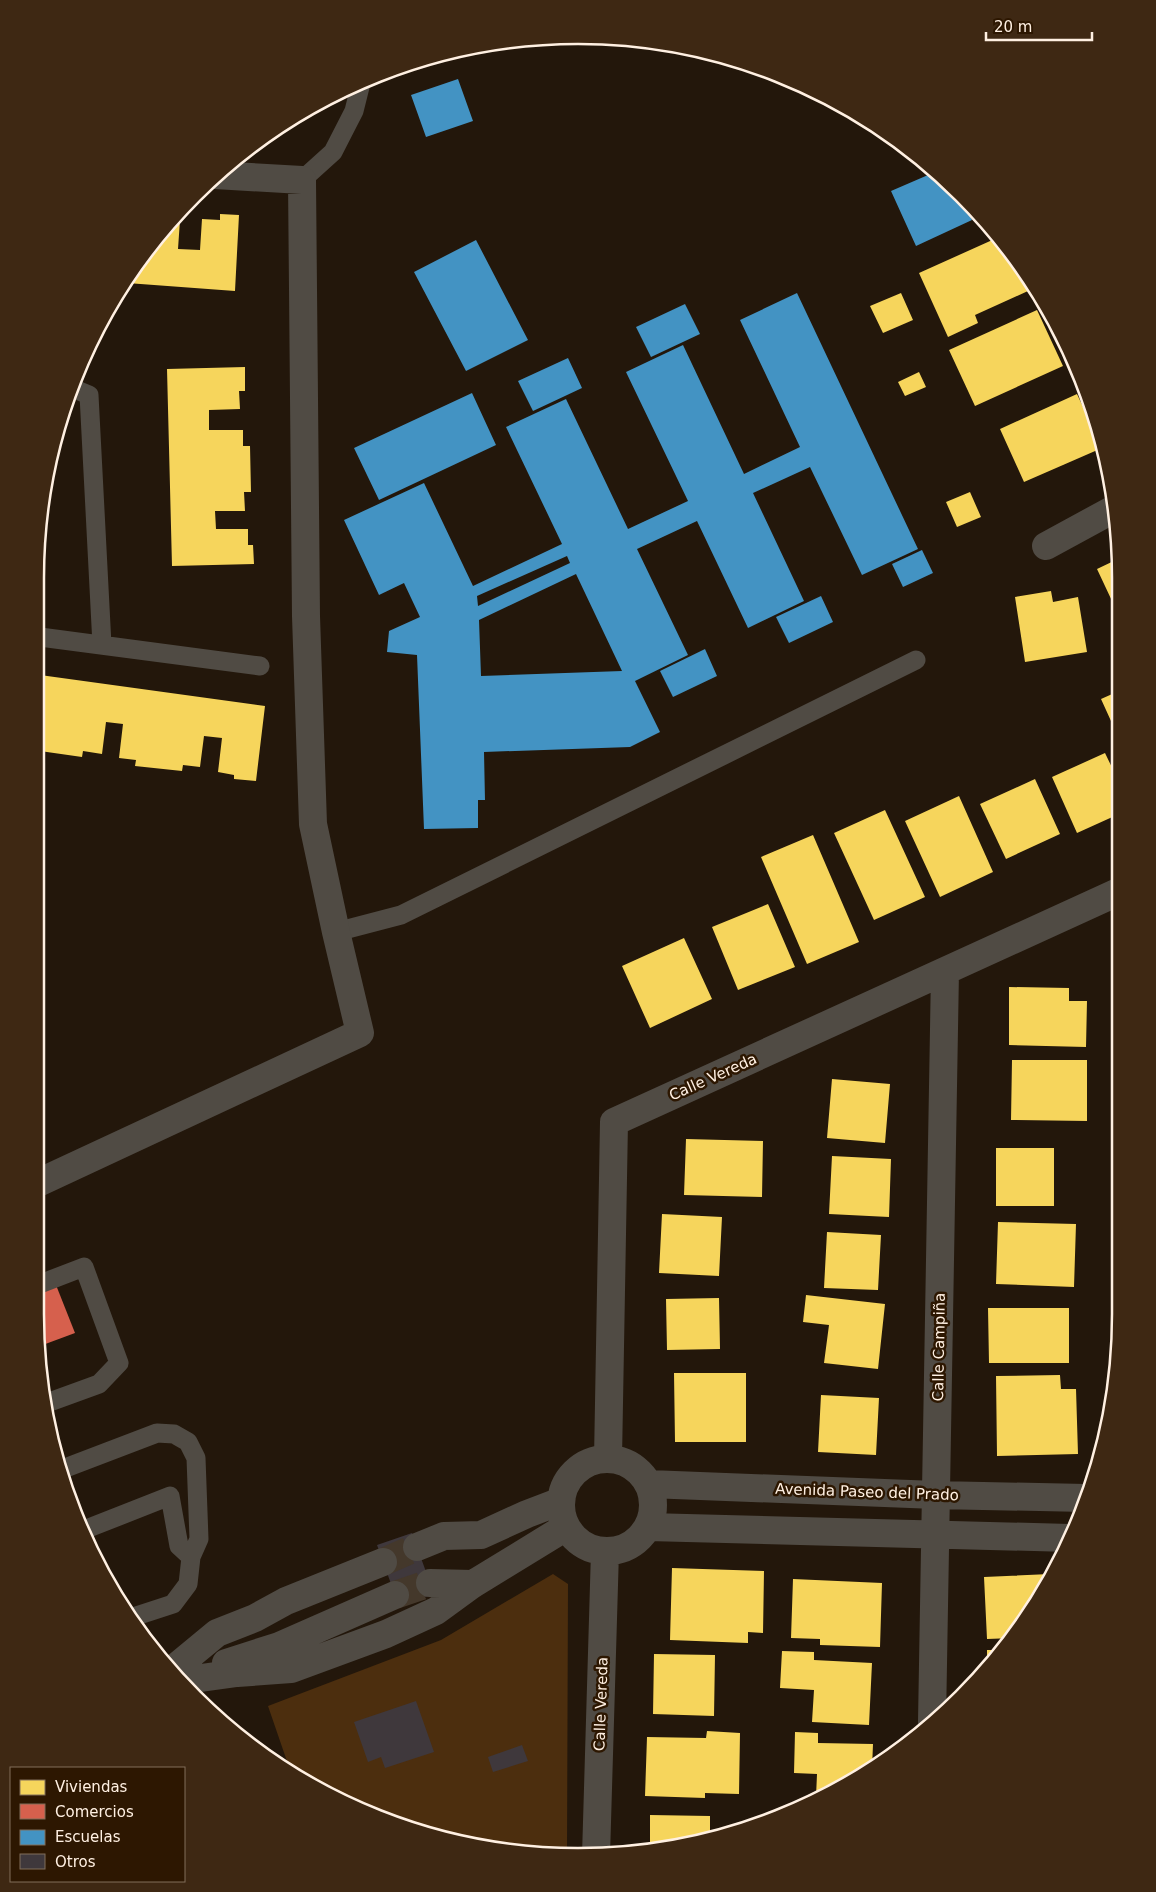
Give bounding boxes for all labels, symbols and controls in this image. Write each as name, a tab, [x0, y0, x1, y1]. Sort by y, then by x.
scale bar	[986, 10, 1092, 42]
text: 20 m	[994, 18, 1032, 36]
street label: Calle Vereda	[666, 1050, 760, 1104]
street label: Calle Campiña	[929, 1293, 949, 1401]
street label: Avenida Paseo del Prado	[775, 1480, 959, 1504]
street label: Calle Vereda	[590, 1657, 612, 1751]
legend	[10, 1767, 185, 1882]
text: Viviendas	[55, 1778, 128, 1796]
text: Comercios	[55, 1803, 134, 1821]
text: Escuelas	[55, 1828, 121, 1846]
text: Otros	[55, 1853, 96, 1871]

